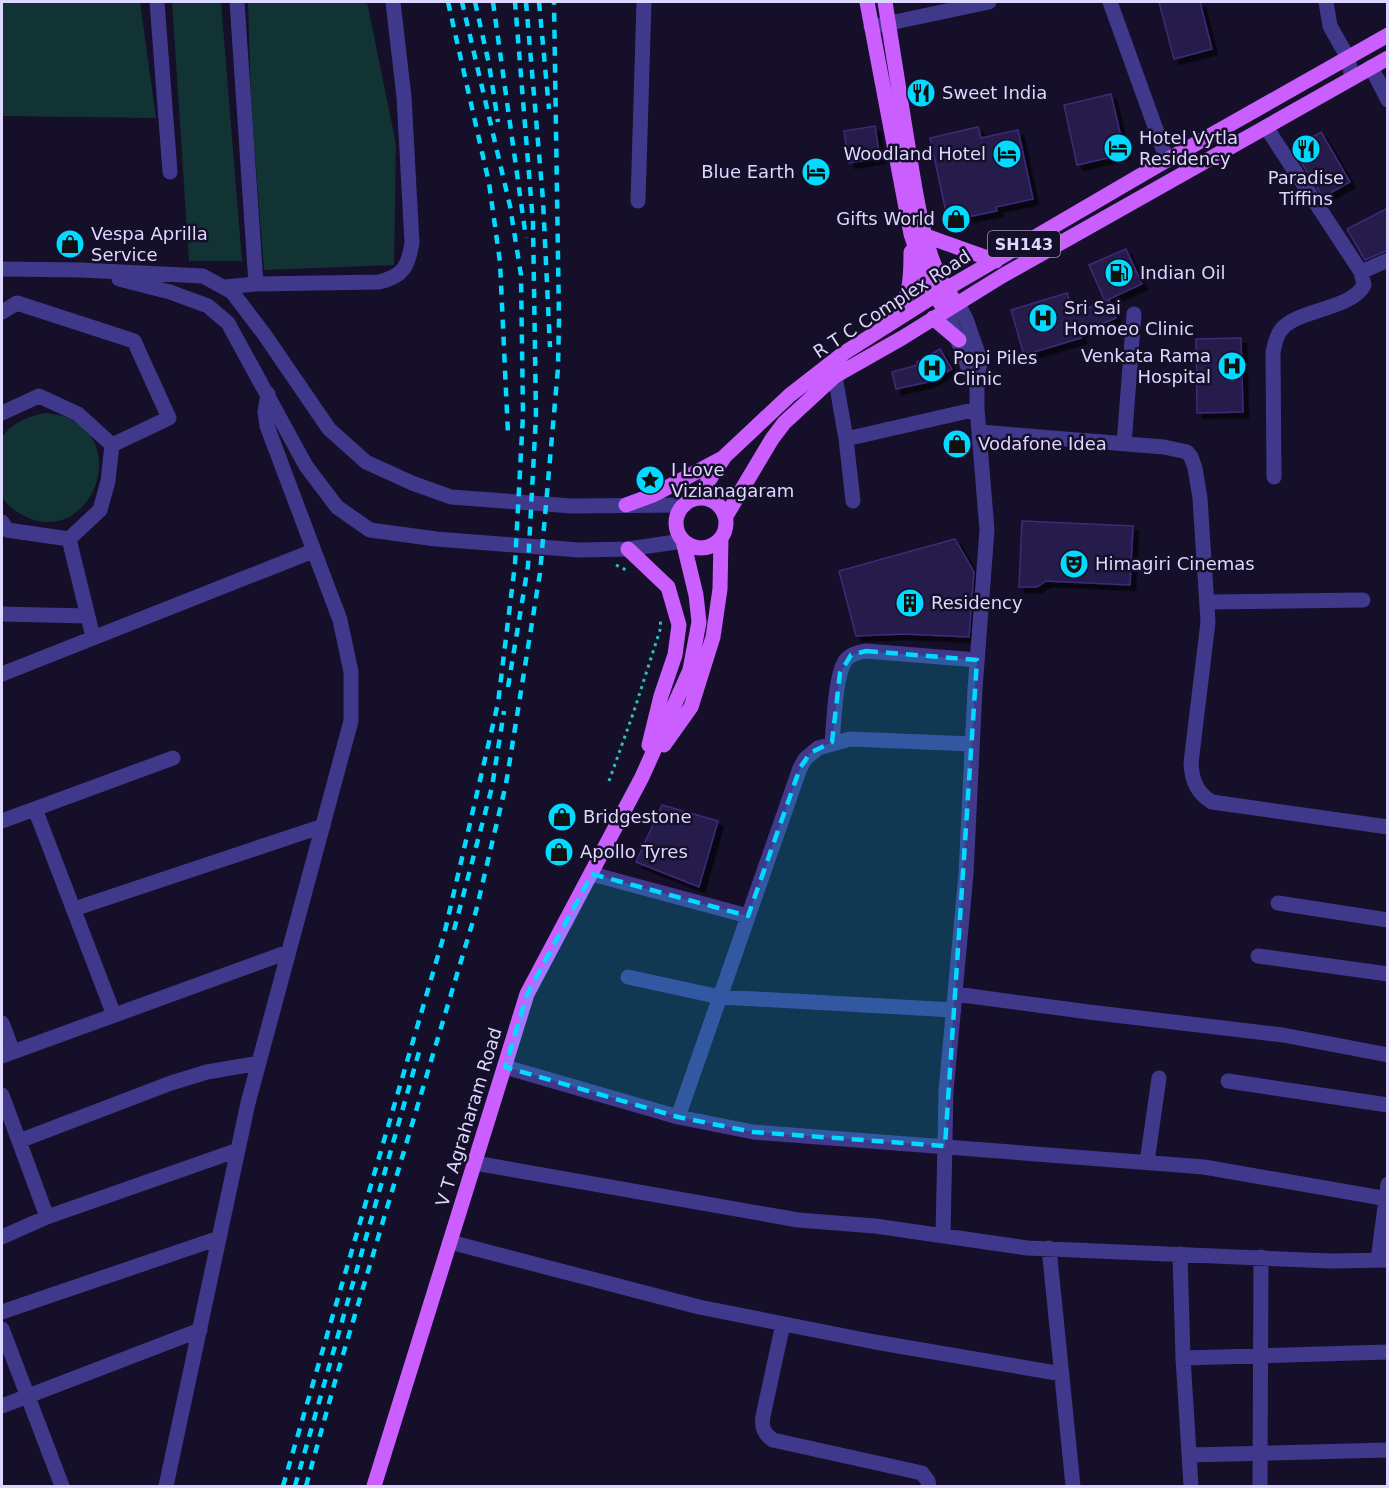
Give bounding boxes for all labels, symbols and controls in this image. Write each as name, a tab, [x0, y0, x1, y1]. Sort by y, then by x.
restaurant icon: Sweet India	[905, 77, 937, 109]
place label: Sweet India	[942, 82, 1047, 103]
place label: Hotel Vytla Residency	[1139, 127, 1238, 169]
hotel icon: Hotel Vytla Residency	[1102, 132, 1134, 164]
restaurant icon: Paradise Tiffins	[1290, 133, 1322, 165]
hotel icon: Woodland Hotel	[991, 138, 1023, 170]
place label: Woodland Hotel	[844, 143, 986, 164]
hotel icon: Blue Earth	[800, 156, 832, 188]
place label: Blue Earth	[701, 161, 795, 182]
place label: Paradise Tiffins	[1268, 167, 1344, 209]
shop icon: Gifts World	[940, 203, 972, 235]
place label: Gifts World	[836, 208, 935, 229]
place label: Vespa Aprilla Service	[91, 223, 208, 265]
shop icon: Vespa Aprilla Service	[54, 228, 86, 260]
road number: SH143	[988, 231, 1060, 257]
street label: R T C Complex Road	[809, 245, 974, 362]
fuel station icon: Indian Oil	[1103, 257, 1135, 289]
place label: Indian Oil	[1140, 262, 1225, 283]
place label: Sri Sai Homoeo Clinic	[1064, 297, 1194, 339]
hospital icon: Sri Sai Homoeo Clinic	[1027, 302, 1059, 334]
place label: Venkata Rama Hospital	[1081, 345, 1211, 387]
place label: Popi Piles Clinic	[953, 347, 1037, 389]
hospital icon: Venkata Rama Hospital	[1216, 350, 1248, 382]
hospital icon: Popi Piles Clinic	[916, 352, 948, 384]
shop icon: Vodafone Idea	[941, 428, 973, 460]
place label: Vodafone Idea	[978, 433, 1107, 454]
place label: I Love Vizianagaram	[671, 459, 794, 501]
place icon: I Love Vizianagaram	[634, 464, 666, 496]
theatre icon: Himagiri Cinemas	[1058, 548, 1090, 580]
place label: Himagiri Cinemas	[1095, 553, 1255, 574]
building icon: Residency	[894, 587, 926, 619]
place label: Residency	[931, 592, 1023, 613]
shop icon: Bridgestone	[546, 801, 578, 833]
place label: Bridgestone	[583, 806, 692, 827]
shop icon: Apollo Tyres	[543, 836, 575, 868]
place label: Apollo Tyres	[580, 841, 688, 862]
street label: V T Agraharam Road	[431, 1025, 506, 1209]

